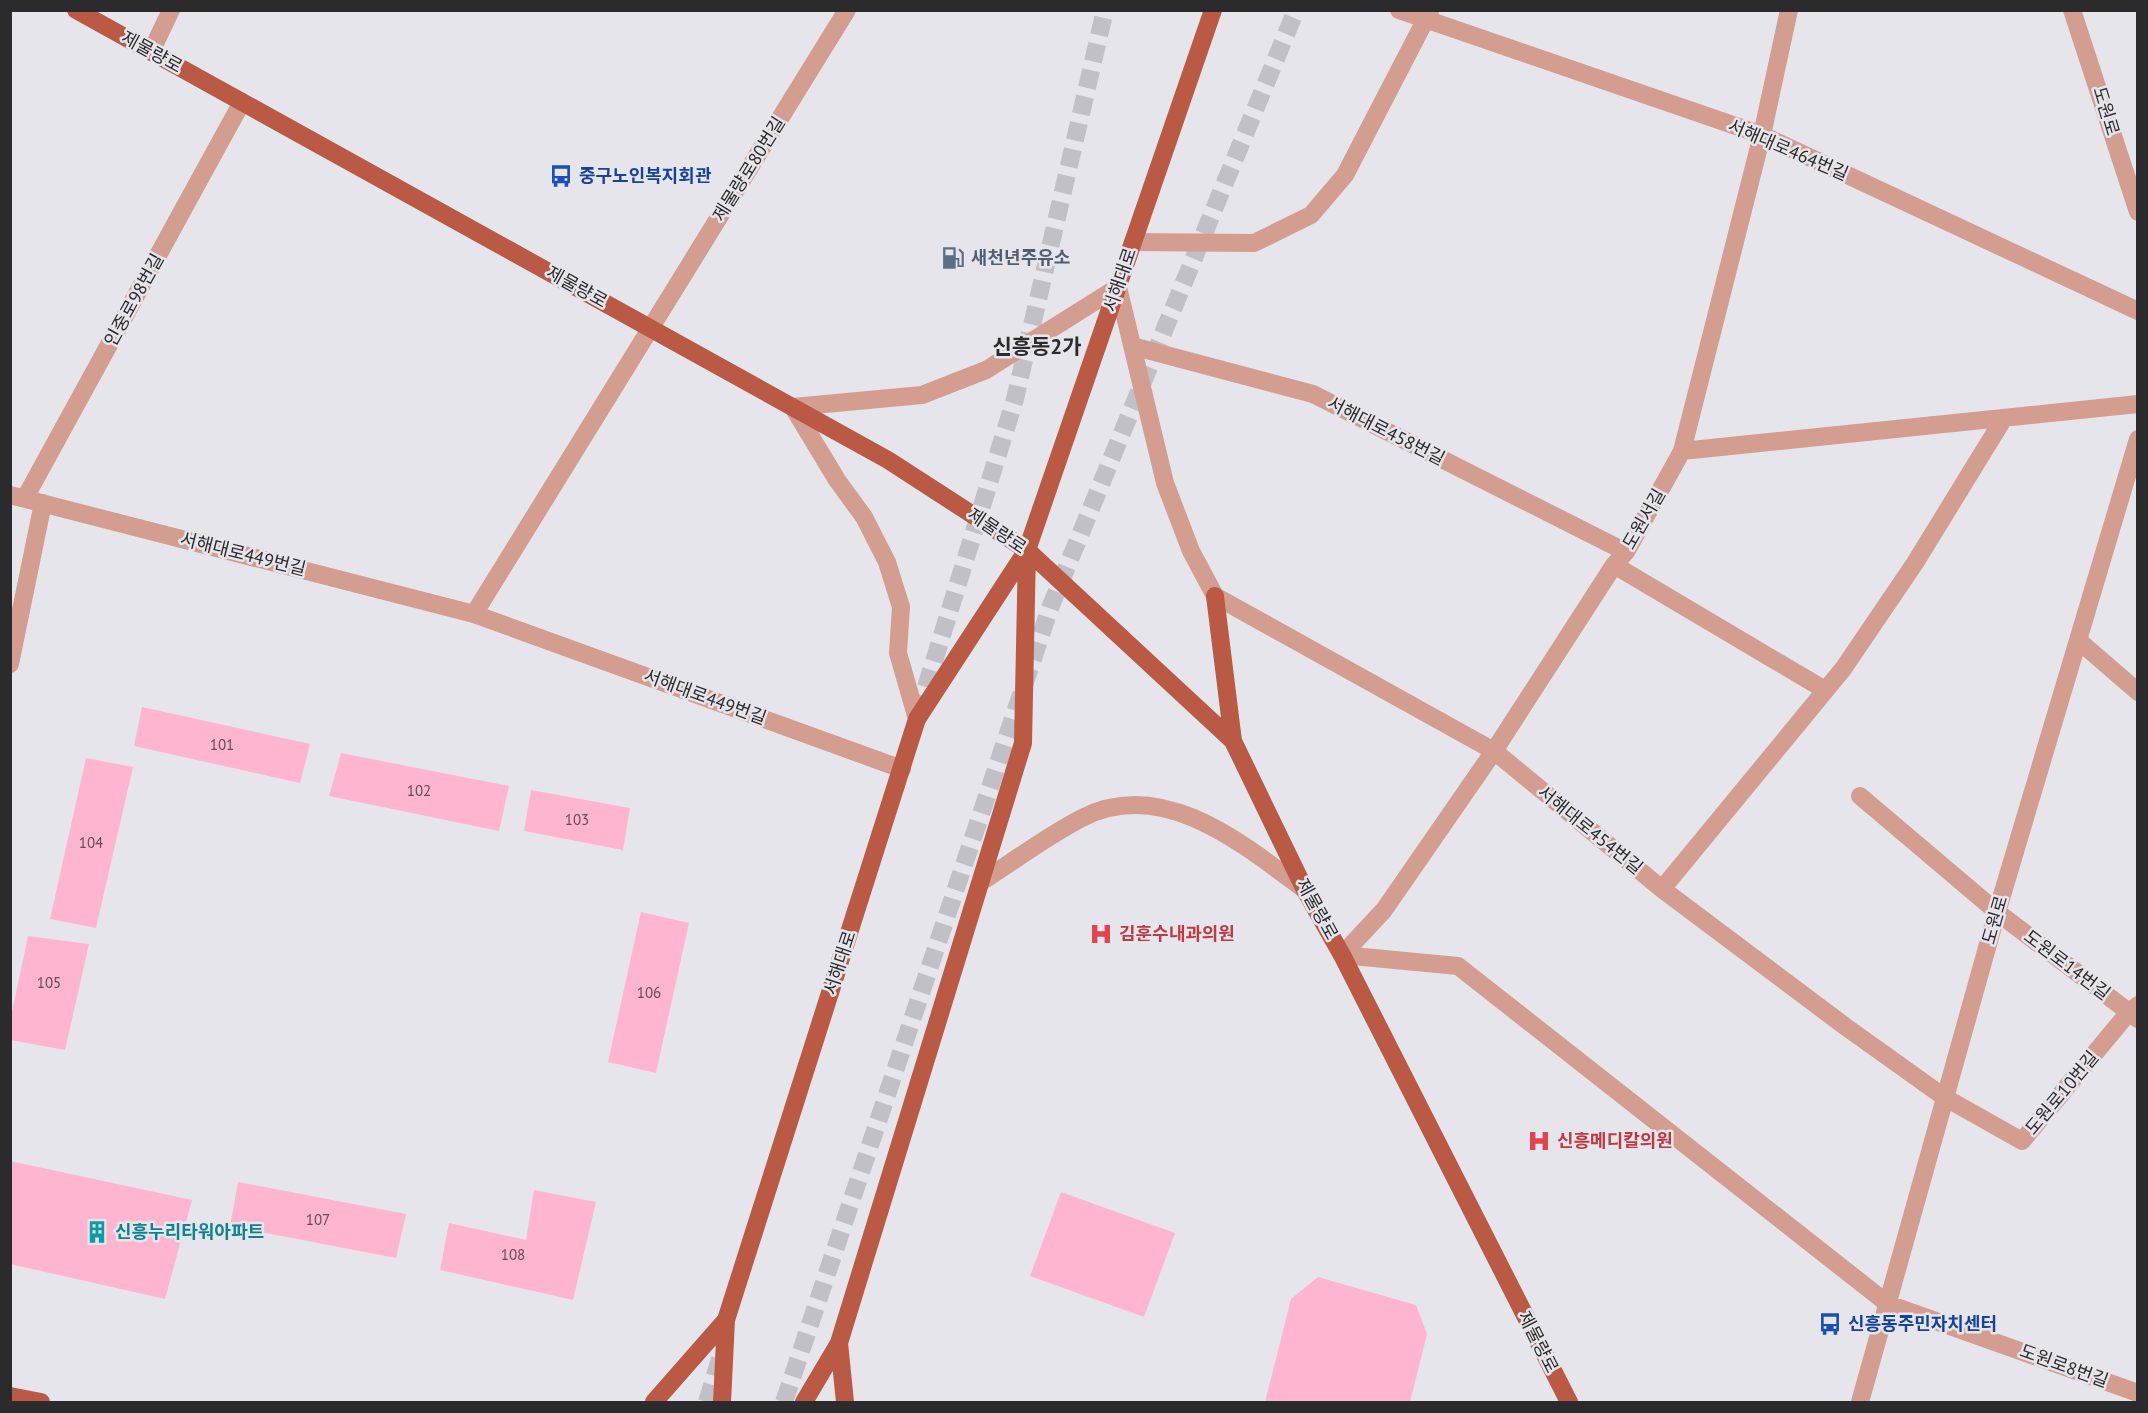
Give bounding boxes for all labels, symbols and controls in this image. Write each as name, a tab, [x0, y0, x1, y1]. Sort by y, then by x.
street label: 제물량로	[118, 25, 187, 78]
street label: 도원로	[2088, 84, 2125, 138]
street label: 제물량로80번길	[707, 112, 790, 225]
street label: 서해대로464번길	[1724, 114, 1852, 185]
bus stop icon: 중구노인복지회관	[548, 163, 574, 189]
place label: 중구노인복지회관	[579, 164, 712, 187]
fuel station icon: 새천년주유소	[940, 245, 966, 271]
street label: 서해대로	[1098, 245, 1141, 315]
place label: 새천년주유소	[971, 246, 1070, 269]
street label: 인중로98번길	[99, 249, 168, 350]
street label: 제물량로	[543, 260, 612, 313]
district label: 신흥동2가	[992, 333, 1082, 360]
street label: 서해대로458번길	[1324, 391, 1449, 470]
street label: 도원서길	[1617, 484, 1670, 553]
street label: 제물량로	[963, 503, 1031, 559]
street label: 서해대로449번길	[178, 527, 308, 580]
street label: 서해대로449번길	[641, 664, 770, 729]
house number: 101	[210, 735, 234, 754]
street label: 서해대로454번길	[1533, 780, 1648, 879]
house number: 102	[407, 781, 431, 800]
house number: 103	[565, 810, 589, 829]
house number: 104	[79, 833, 103, 852]
street label: 제물량로	[1291, 874, 1344, 943]
street label: 도원로	[1977, 893, 2012, 947]
hospital icon: 김훈수내과의원	[1088, 921, 1114, 947]
place label: 김훈수내과의원	[1119, 922, 1235, 945]
street label: 도원로14번길	[2019, 925, 2115, 1005]
street label: 서해대로	[818, 928, 861, 998]
house number: 105	[37, 973, 61, 992]
house number: 106	[637, 983, 661, 1002]
street label: 도원로10번길	[2020, 1046, 2103, 1139]
hospital icon: 신흥메디칼의원	[1526, 1128, 1552, 1154]
place label: 신흥메디칼의원	[1557, 1129, 1673, 1152]
house number: 107	[306, 1210, 330, 1229]
building icon: 신흥누리타워아파트	[84, 1219, 110, 1245]
place label: 신흥누리타워아파트	[115, 1220, 264, 1243]
house number: 108	[501, 1245, 525, 1264]
street label: 제물량로	[1513, 1307, 1564, 1377]
bus stop icon: 신흥동주민자치센터	[1817, 1311, 1843, 1337]
place label: 신흥동주민자치센터	[1848, 1312, 1997, 1335]
street label: 도원로8번길	[2017, 1339, 2112, 1392]

